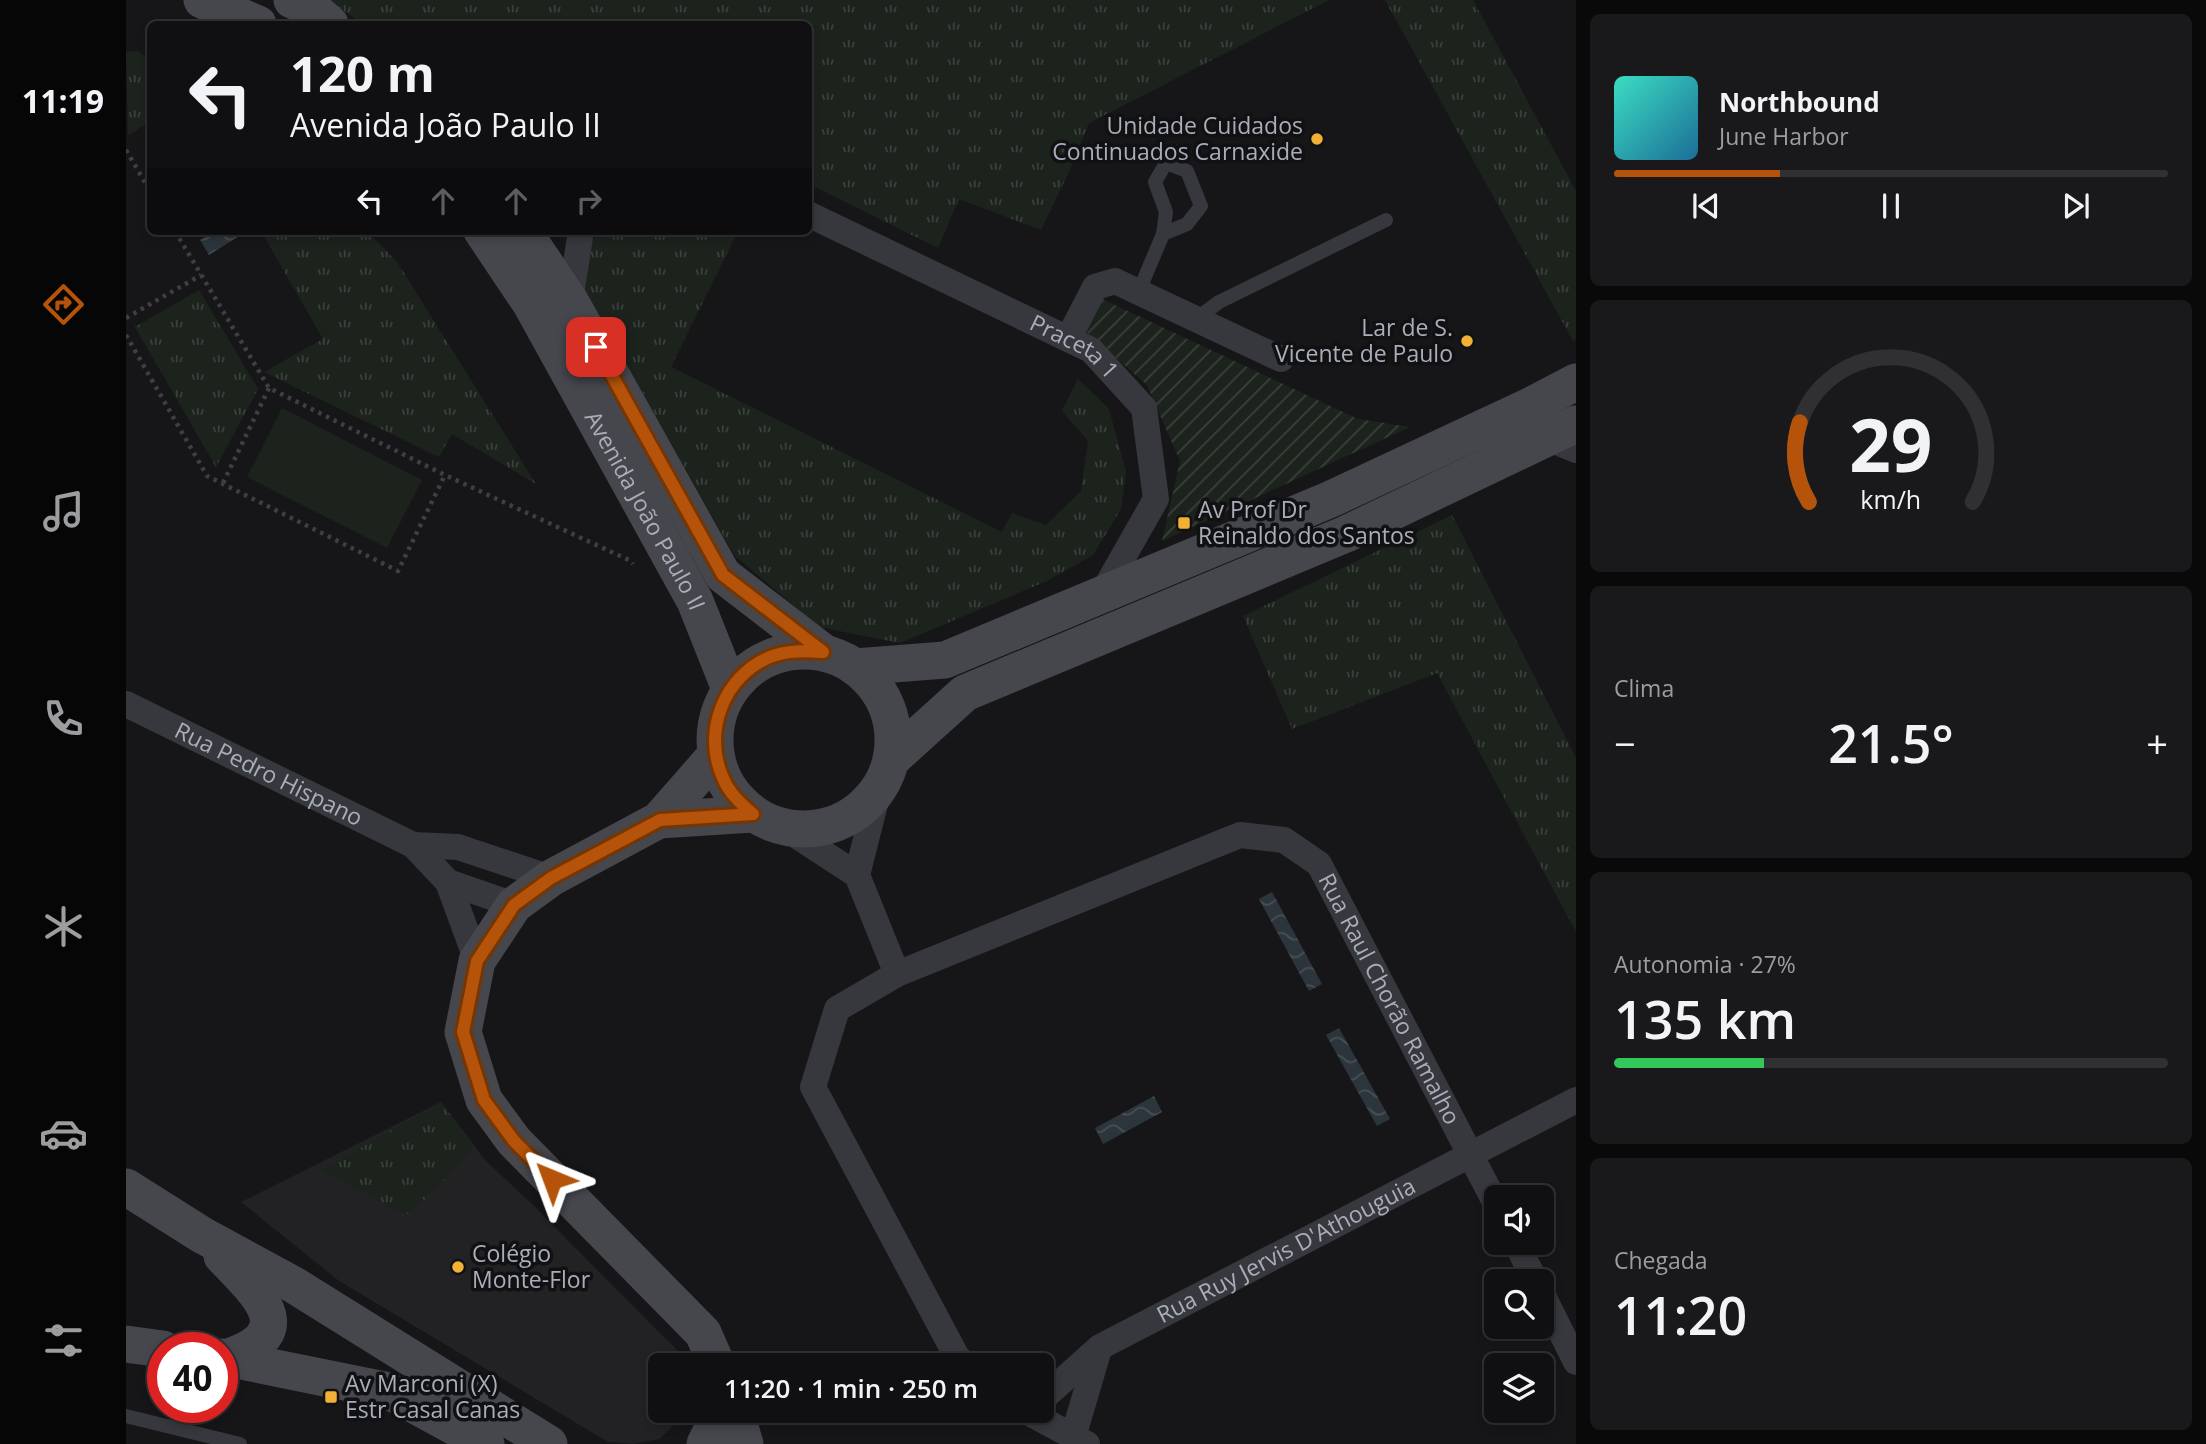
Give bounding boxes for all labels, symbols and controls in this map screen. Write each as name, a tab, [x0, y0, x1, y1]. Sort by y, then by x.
text: 120 m	[290, 40, 435, 106]
icon: left	[175, 49, 266, 140]
text: 11:19	[22, 79, 104, 122]
text: Northbound	[1719, 84, 1880, 120]
text: Avenida João Paulo II	[290, 103, 601, 146]
place label: Unidade Cuidados Continuados Carnaxide	[1052, 109, 1303, 167]
text: June Harbor	[1719, 120, 1849, 152]
marker: Unidade Cuidados Continuados Carnaxide	[1309, 131, 1325, 147]
icon: left	[351, 182, 389, 220]
icon: ahead	[424, 182, 462, 220]
icon: ahead	[497, 182, 535, 220]
icon: right	[570, 182, 608, 220]
icon: previous	[1687, 187, 1725, 225]
icon: pause	[1872, 187, 1910, 225]
icon: next	[2057, 187, 2095, 225]
icon: directions	[39, 280, 88, 329]
street label: Praceta 1	[1025, 306, 1127, 385]
place label: Lar de S. Vicente de Paulo	[1275, 311, 1453, 369]
pin	[566, 317, 626, 377]
icon: arrive	[577, 328, 615, 366]
marker: Lar de S. Vicente de Paulo	[1459, 333, 1475, 349]
text: 29	[1849, 394, 1933, 493]
street label: Avenida João Paulo II	[578, 405, 714, 615]
text: km/h	[1861, 482, 1921, 516]
icon: music	[39, 487, 88, 536]
place label: Av Prof Dr Reinaldo dos Santos	[1198, 493, 1415, 551]
marker: Av Prof Dr Reinaldo dos Santos	[1176, 515, 1192, 531]
text: Clima	[1614, 672, 1674, 704]
icon: phone	[39, 694, 88, 743]
text: 21.5°	[1828, 707, 1954, 778]
street label: Rua Pedro Hispano	[170, 713, 369, 833]
text: −	[1614, 717, 1636, 769]
text: +	[2146, 717, 2168, 769]
street label: Rua Raul Chorão Ramalho	[1311, 867, 1469, 1130]
icon: climate	[39, 902, 88, 951]
text: Autonomia · 27%	[1614, 948, 1796, 980]
text: 135 km	[1614, 983, 1796, 1054]
icon: car	[39, 1109, 88, 1158]
position arrow	[515, 1142, 589, 1216]
street label: Rua Ruy Jervis D'Athouguia	[1151, 1169, 1421, 1330]
map controls	[1484, 1185, 1554, 1423]
button: sound	[1484, 1185, 1554, 1255]
place label: Colégio Monte-Flor	[472, 1237, 591, 1295]
text: Chegada	[1614, 1244, 1708, 1276]
marker: Colégio Monte-Flor	[450, 1259, 466, 1275]
button: search	[1484, 1269, 1554, 1339]
text: 11:20	[1614, 1279, 1747, 1350]
icon: filters	[39, 1316, 88, 1365]
speed limit sign: 40	[147, 1332, 238, 1423]
button: layers	[1484, 1353, 1554, 1423]
place label: Av Marconi (X) Estr Casal Canas	[345, 1367, 520, 1425]
text: 11:20 · 1 min · 250 m	[724, 1370, 978, 1406]
marker: Av Marconi (X) Estr Casal Canas	[323, 1389, 339, 1405]

